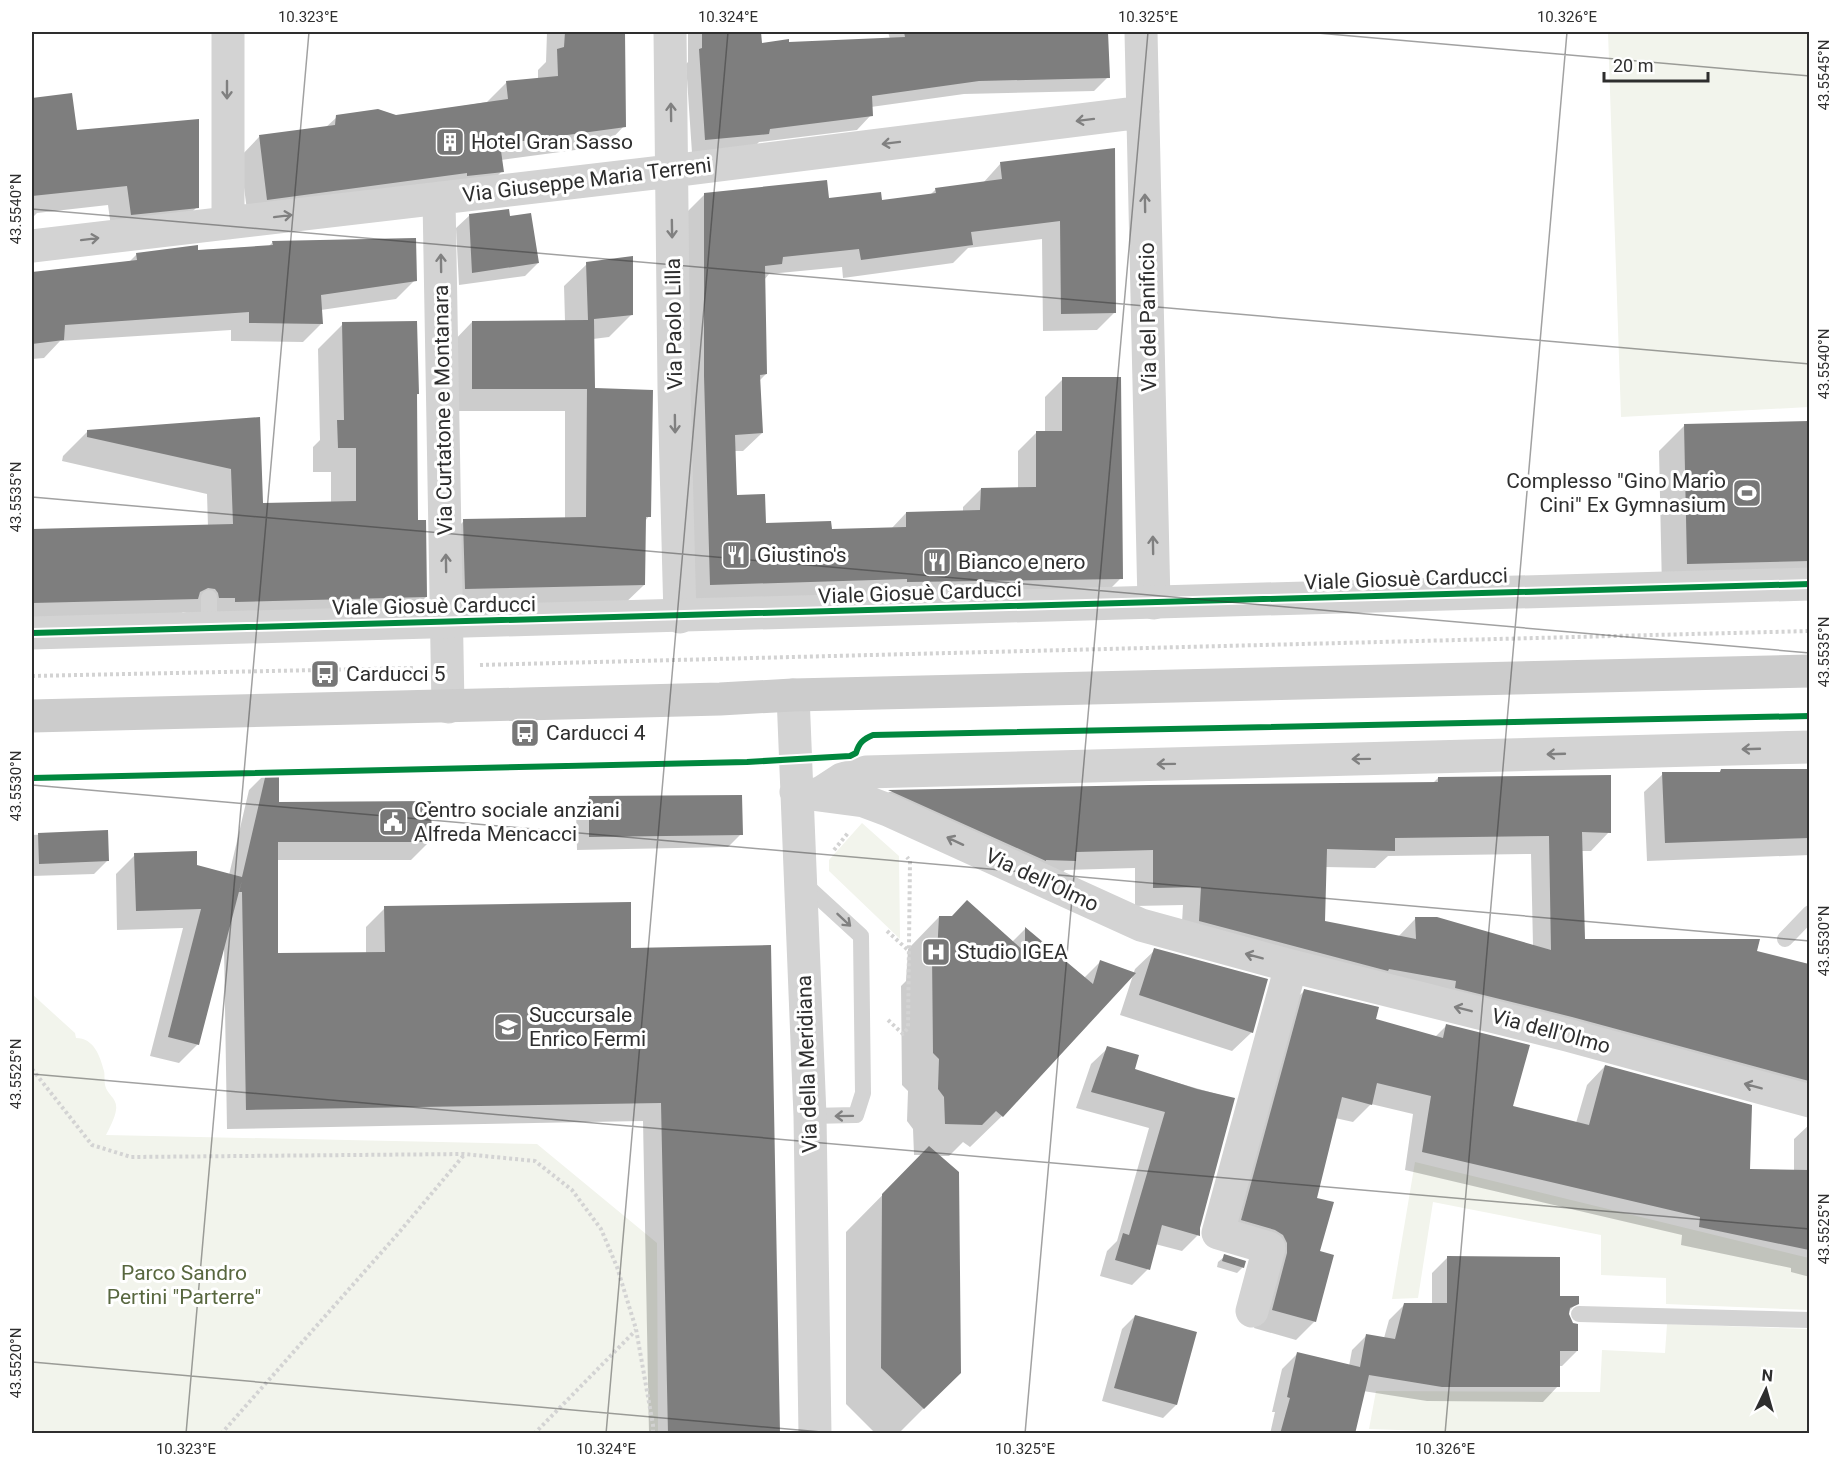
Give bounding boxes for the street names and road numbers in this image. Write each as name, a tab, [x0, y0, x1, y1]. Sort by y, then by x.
street label: Via Giuseppe Maria Terreni	[461, 153, 713, 207]
street label: Via del Panificio	[1135, 242, 1161, 392]
street label: Via Paolo Lilla	[661, 258, 687, 390]
street label: Via Curtatone e Montanara	[429, 285, 457, 535]
street label: Viale Giosuè Carducci	[1304, 563, 1508, 595]
street label: Viale Giosuè Carducci	[818, 577, 1022, 609]
street label: Viale Giosuè Carducci	[332, 592, 536, 620]
street label: Via dell'Olmo	[982, 843, 1102, 917]
street label: Via della Meridiana	[792, 975, 822, 1153]
street label: Via dell'Olmo	[1489, 1004, 1613, 1058]

